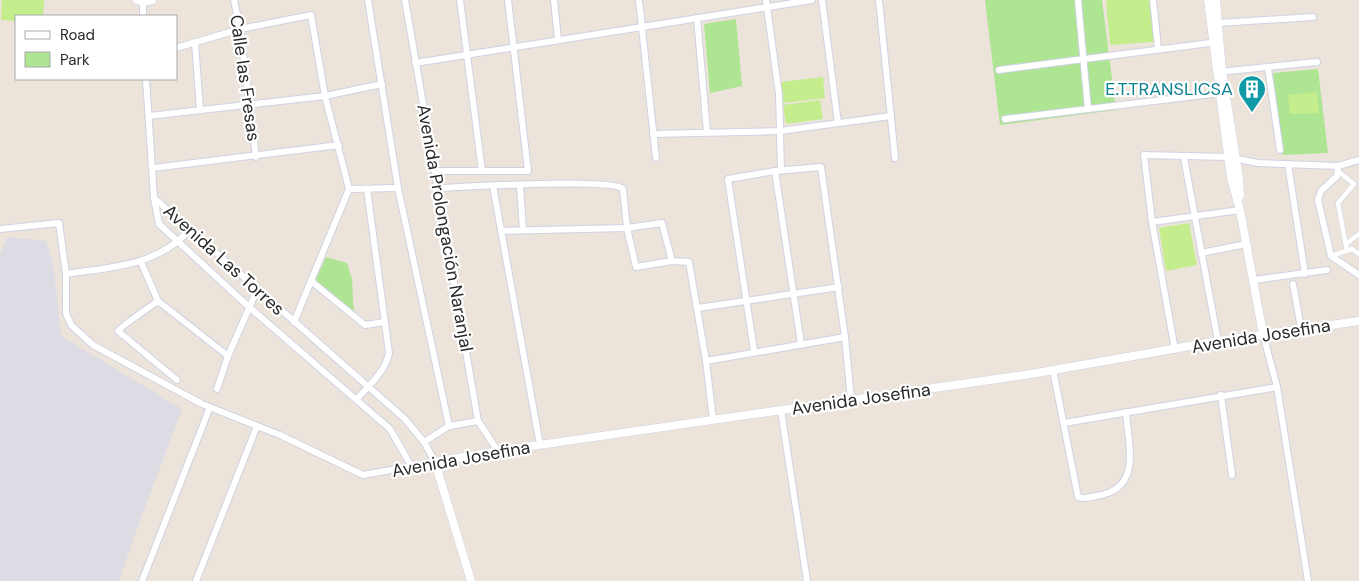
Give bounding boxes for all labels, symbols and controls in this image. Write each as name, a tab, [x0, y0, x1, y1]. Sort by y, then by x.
street label: Calle las Fresas	[224, 13, 266, 143]
legend	[15, 15, 178, 80]
text: Road	[60, 25, 95, 45]
text: Park	[60, 50, 90, 70]
building icon: E.T.TRANSLICSA	[1237, 74, 1267, 113]
place label: E.T.TRANSLICSA	[1105, 77, 1233, 101]
street label: Avenida Prolongación Naranjal	[411, 102, 479, 354]
street label: Avenida Las Torres	[158, 199, 290, 321]
street label: Avenida Josefina	[1190, 313, 1332, 359]
street label: Avenida Josefina	[790, 377, 932, 421]
street label: Avenida Josefina	[390, 435, 532, 483]

